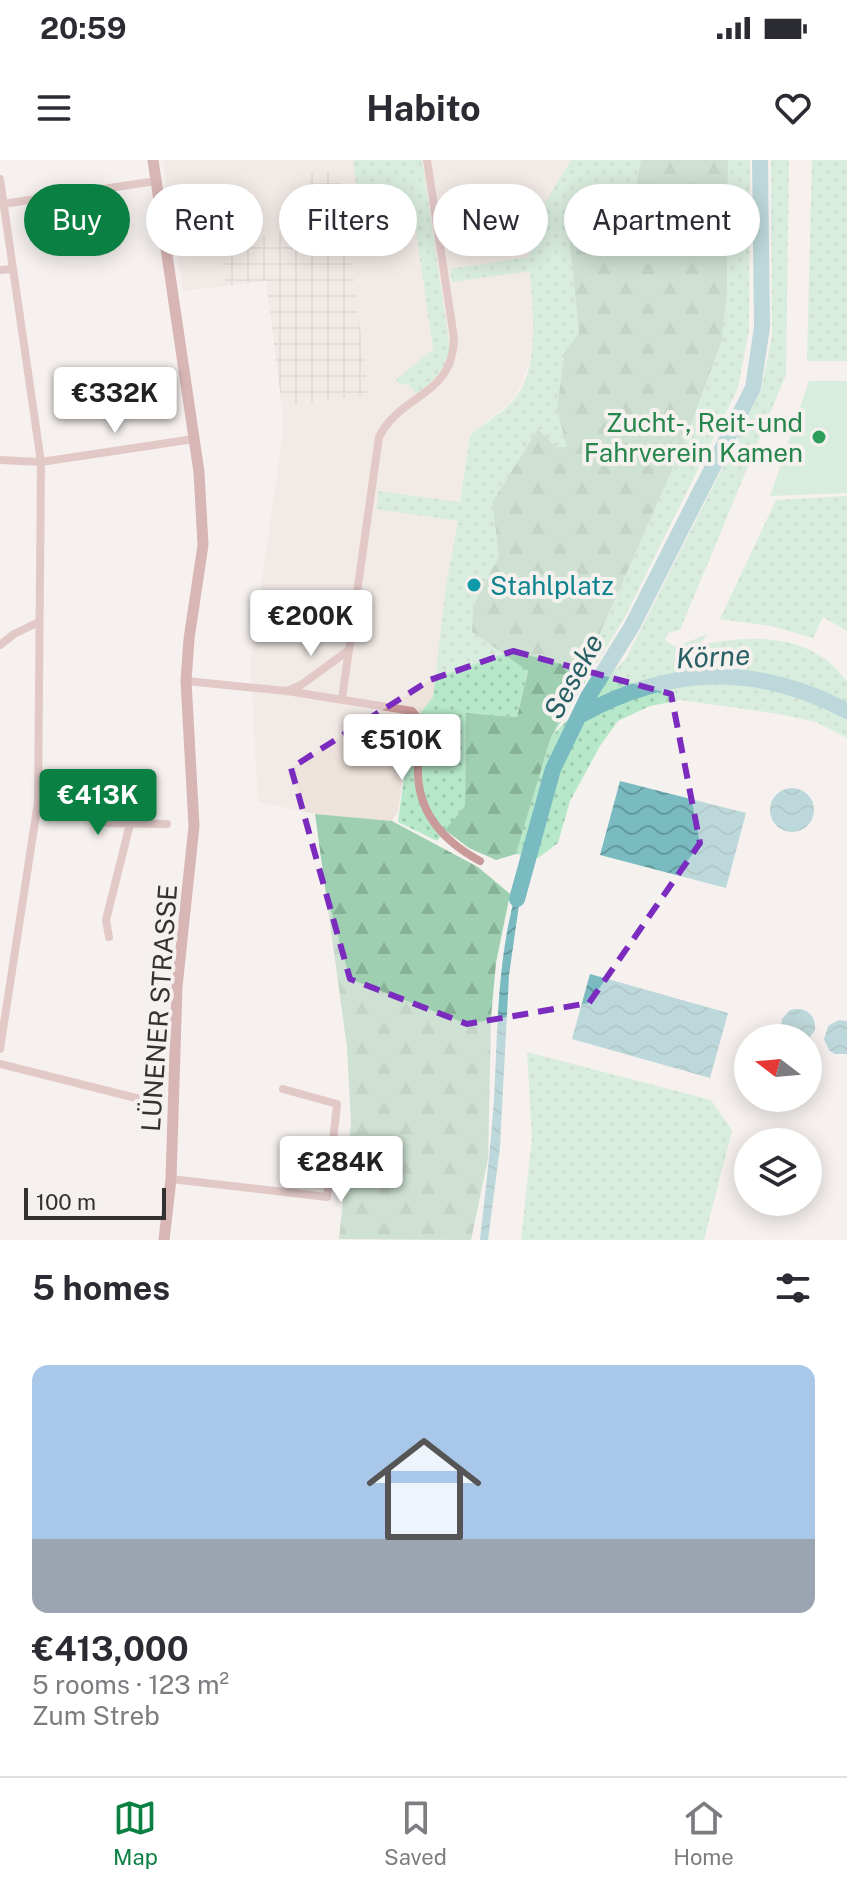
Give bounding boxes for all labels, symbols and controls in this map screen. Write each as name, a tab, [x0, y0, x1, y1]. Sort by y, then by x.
text: 20:59	[40, 10, 127, 46]
icon: menu	[32, 86, 76, 130]
icon: heart	[771, 86, 815, 130]
text: Habito	[366, 87, 481, 129]
chip: Buy	[24, 184, 130, 256]
chip: Rent	[146, 184, 263, 256]
chip: Filters	[279, 184, 417, 256]
chip: New	[433, 184, 548, 256]
chip: Apartment	[564, 184, 760, 256]
pin: €332K	[59, 367, 171, 435]
text: €332K	[72, 377, 158, 408]
place label: Zucht-, Reit- und Fahrverein Kamen	[584, 407, 803, 468]
marker: Zucht-, Reit- und Fahrverein Kamen	[810, 428, 828, 446]
place label: Stahlplatz	[490, 570, 614, 601]
marker: Stahlplatz	[465, 576, 483, 594]
pin: €200K	[255, 590, 367, 658]
text: €200K	[268, 600, 354, 631]
water label: Seseke	[536, 628, 610, 724]
water label: Körne	[675, 638, 751, 674]
pin: €510K	[346, 714, 458, 782]
text: €510K	[361, 724, 443, 755]
pin: €413K	[42, 769, 154, 837]
text: €413K	[57, 779, 139, 810]
street label: LÜNENER STRASSE	[135, 883, 183, 1133]
north arrow	[734, 1024, 822, 1112]
map controls	[734, 1024, 822, 1216]
button: layers	[734, 1128, 822, 1216]
pin: €284K	[285, 1136, 397, 1204]
text: €284K	[298, 1146, 384, 1177]
scale bar	[24, 1184, 166, 1220]
text: 100 m	[36, 1189, 96, 1215]
icon: filters	[771, 1266, 815, 1310]
text: 5 homes	[32, 1268, 170, 1308]
icon: home	[352, 1417, 496, 1561]
text: €413,000	[32, 1629, 189, 1669]
text: 5 rooms · 123 m²	[32, 1669, 229, 1700]
text: Zum Streb	[32, 1700, 160, 1731]
tab: Map	[113, 1796, 158, 1870]
tab: Saved	[384, 1796, 447, 1870]
tab: Home	[673, 1796, 734, 1870]

